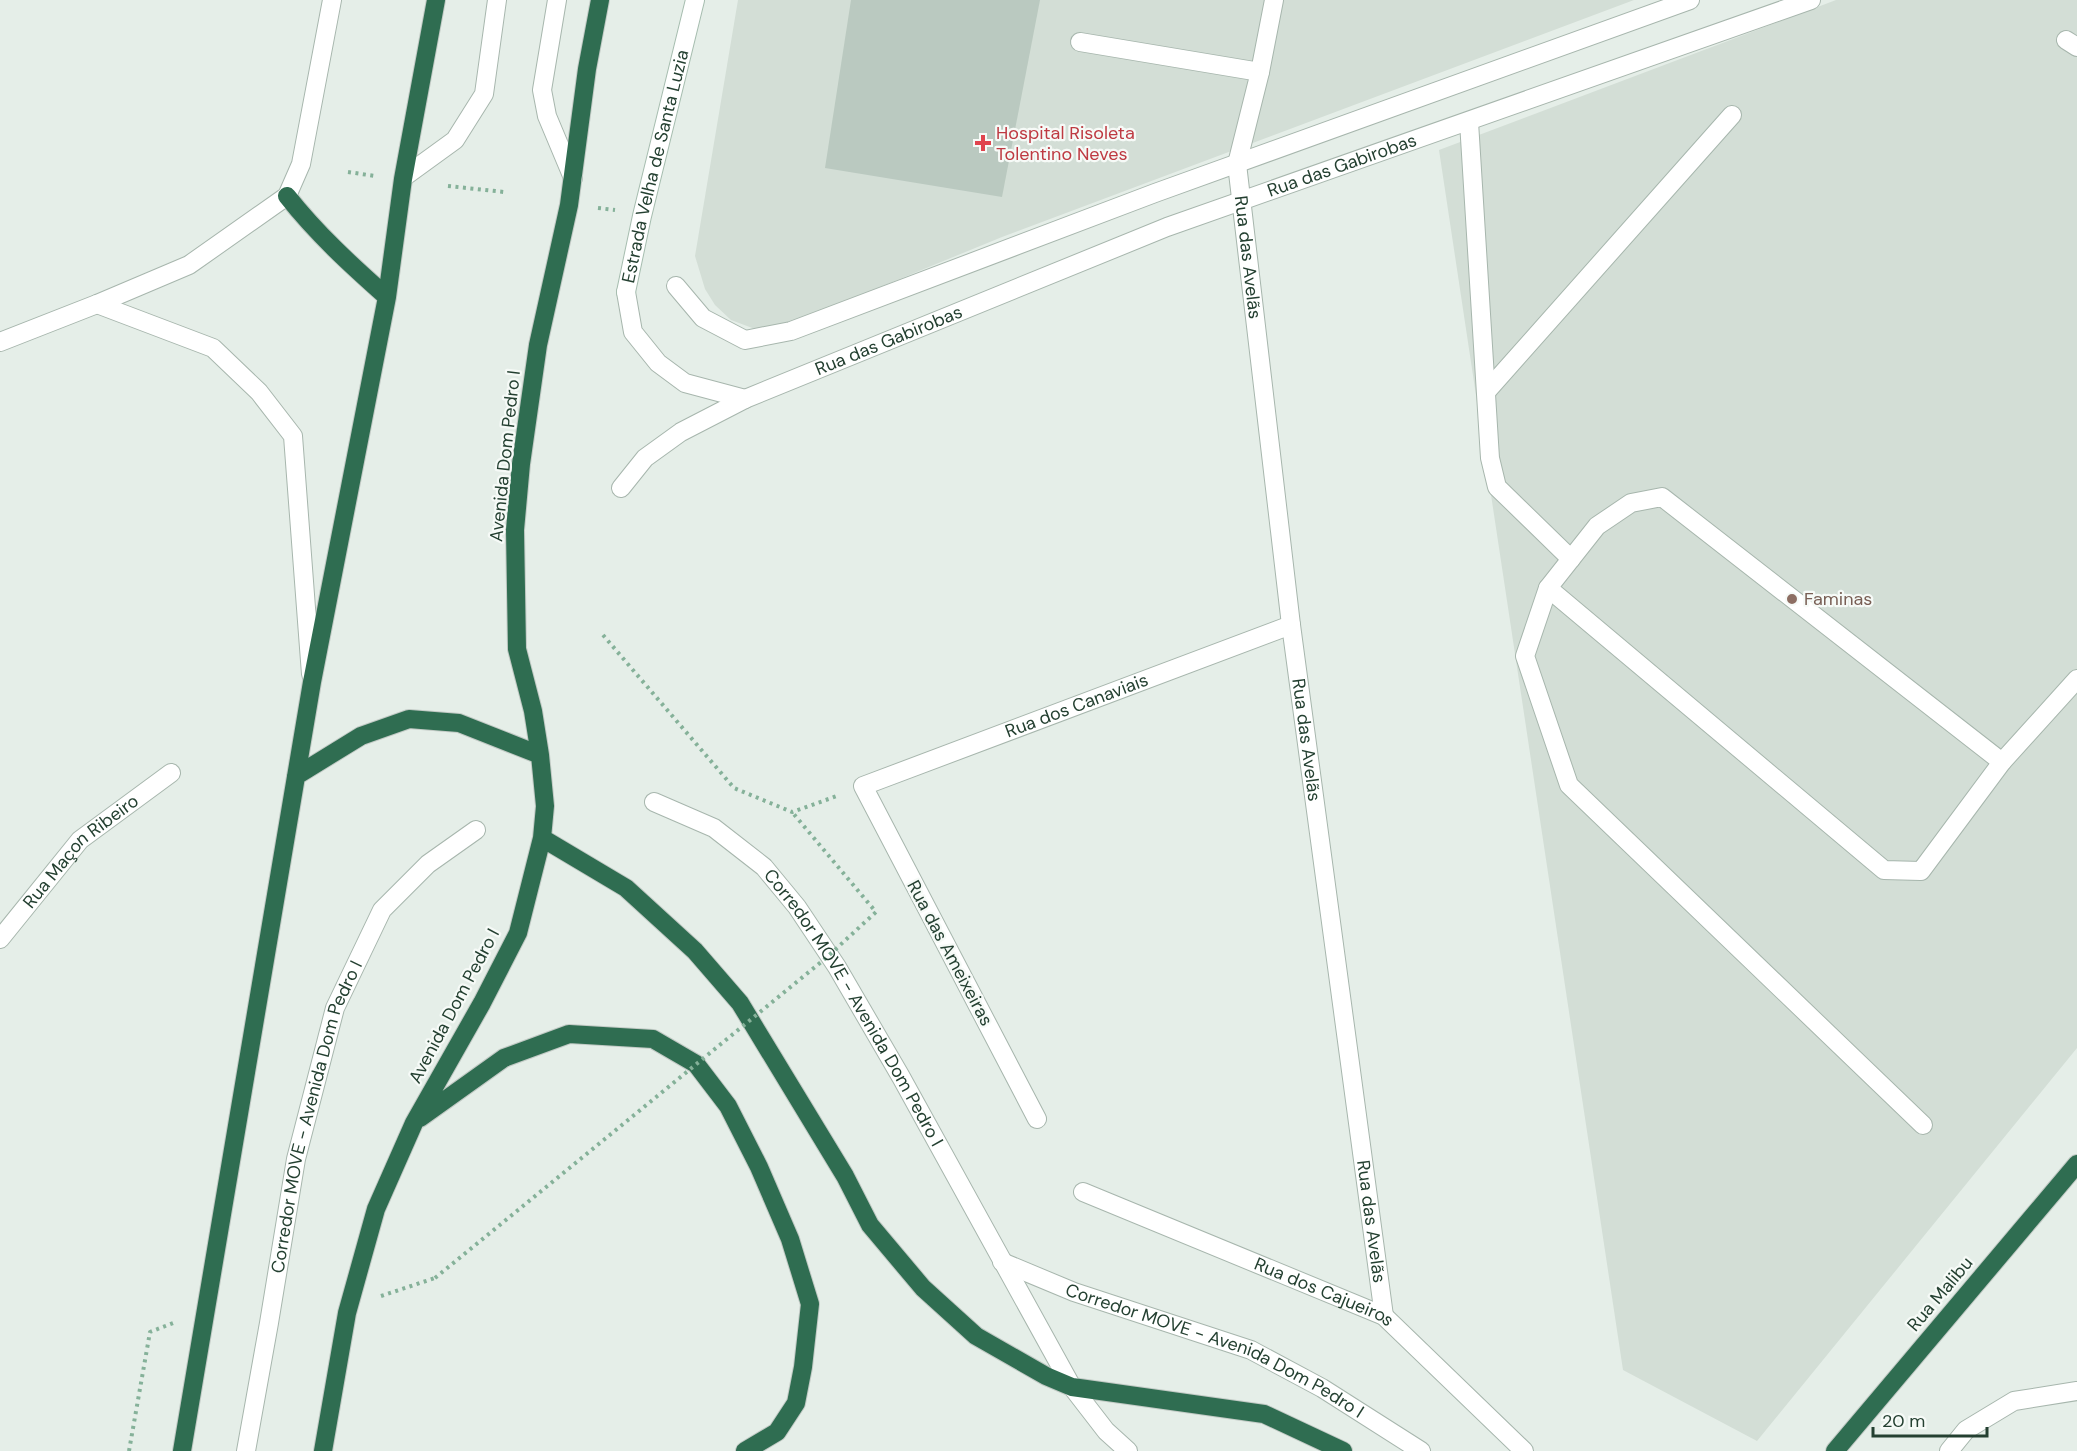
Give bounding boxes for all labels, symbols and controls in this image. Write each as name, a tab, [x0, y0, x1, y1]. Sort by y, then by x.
street label: Estrada Velha de Santa Luzia	[616, 47, 694, 285]
place label: Hospital Risoleta Tolentino Neves	[996, 121, 1135, 166]
street label: Rua das Gabirobas	[1264, 128, 1420, 203]
marker: Hospital Risoleta Tolentino Neves	[974, 134, 992, 152]
street label: Rua das Avelãs	[1229, 195, 1267, 320]
street label: Rua das Gabirobas	[812, 300, 966, 381]
street label: Avenida Dom Pedro I	[484, 369, 526, 543]
place label: Faminas	[1804, 587, 1872, 611]
marker: Faminas	[1785, 592, 1799, 606]
street label: Rua dos Canaviais	[1002, 668, 1152, 743]
street label: Rua das Avelãs	[1286, 677, 1327, 803]
street label: Rua Maçon Ribeiro	[18, 789, 143, 913]
street label: Corredor MOVE - Avenida Dom Pedro I	[758, 864, 949, 1151]
street label: Rua das Ameixeiras	[901, 876, 999, 1030]
street label: Avenida Dom Pedro I	[403, 924, 505, 1088]
street label: Corredor MOVE - Avenida Dom Pedro I	[265, 957, 368, 1275]
street label: Rua das Avelãs	[1351, 1159, 1391, 1284]
street label: Rua dos Cajueiros	[1251, 1252, 1400, 1332]
street label: Rua Malibu	[1902, 1252, 1978, 1336]
street label: Corredor MOVE - Avenida Dom Pedro I	[1062, 1278, 1369, 1424]
scale bar	[1873, 1400, 1987, 1438]
text: 20 m	[1882, 1409, 1925, 1433]

